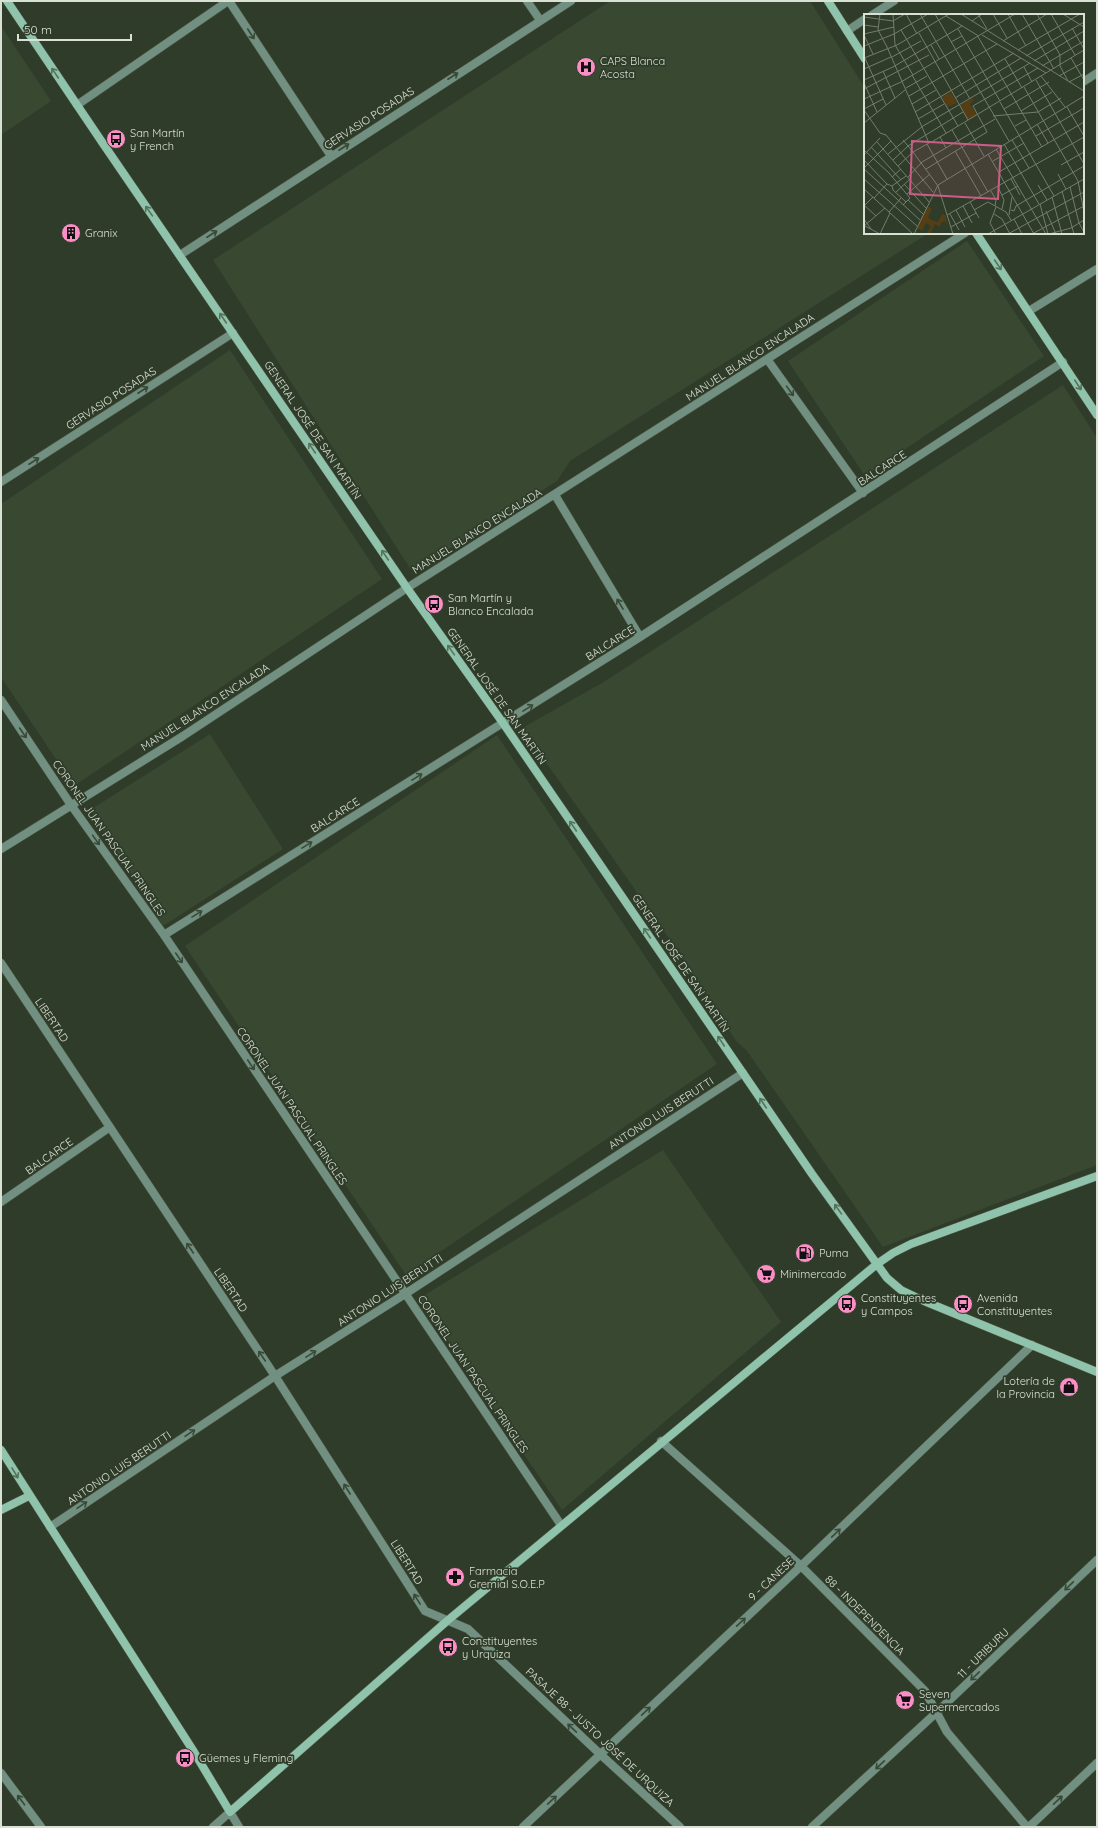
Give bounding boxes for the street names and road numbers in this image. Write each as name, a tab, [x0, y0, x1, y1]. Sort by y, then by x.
street label: GERVASIO POSADAS	[321, 84, 417, 152]
street label: MANUEL BLANCO ENCALADA	[683, 310, 817, 404]
street label: GENERAL JOSÉ DE SAN MARTÍN	[261, 358, 365, 502]
street label: GERVASIO POSADAS	[63, 364, 159, 432]
street label: BALCARCE	[855, 447, 909, 489]
street label: MANUEL BLANCO ENCALADA	[410, 485, 544, 577]
street label: BALCARCE	[583, 622, 637, 664]
street label: GENERAL JOSÉ DE SAN MARTÍN	[444, 625, 550, 767]
street label: MANUEL BLANCO ENCALADA	[138, 660, 272, 754]
street label: CORONEL JUAN PASCUAL PRINGLES	[49, 757, 169, 919]
street label: BALCARCE	[308, 794, 362, 836]
street label: GENERAL JOSÉ DE SAN MARTÍN	[629, 891, 733, 1035]
street label: LIBERTAD	[32, 995, 72, 1045]
street label: CORONEL JUAN PASCUAL PRINGLES	[234, 1024, 350, 1188]
street label: ANTONIO LUIS BERUTTI	[606, 1074, 716, 1152]
street label: BALCARCE	[22, 1134, 76, 1178]
street label: ANTONIO LUIS BERUTTI	[335, 1251, 445, 1329]
street label: LIBERTAD	[211, 1265, 251, 1315]
street label: CORONEL JUAN PASCUAL PRINGLES	[415, 1292, 531, 1456]
street label: ANTONIO LUIS BERUTTI	[64, 1428, 174, 1508]
street label: LIBERTAD	[388, 1537, 426, 1587]
street label: 9 - CANESE	[745, 1554, 797, 1604]
street label: 88 - INDEPENDENCIA	[822, 1572, 908, 1658]
street label: 11 - URIBURU	[954, 1625, 1012, 1681]
street label: PASAJE 88 - JUSTO JOSÉ DE URQUIZA	[523, 1664, 677, 1810]

